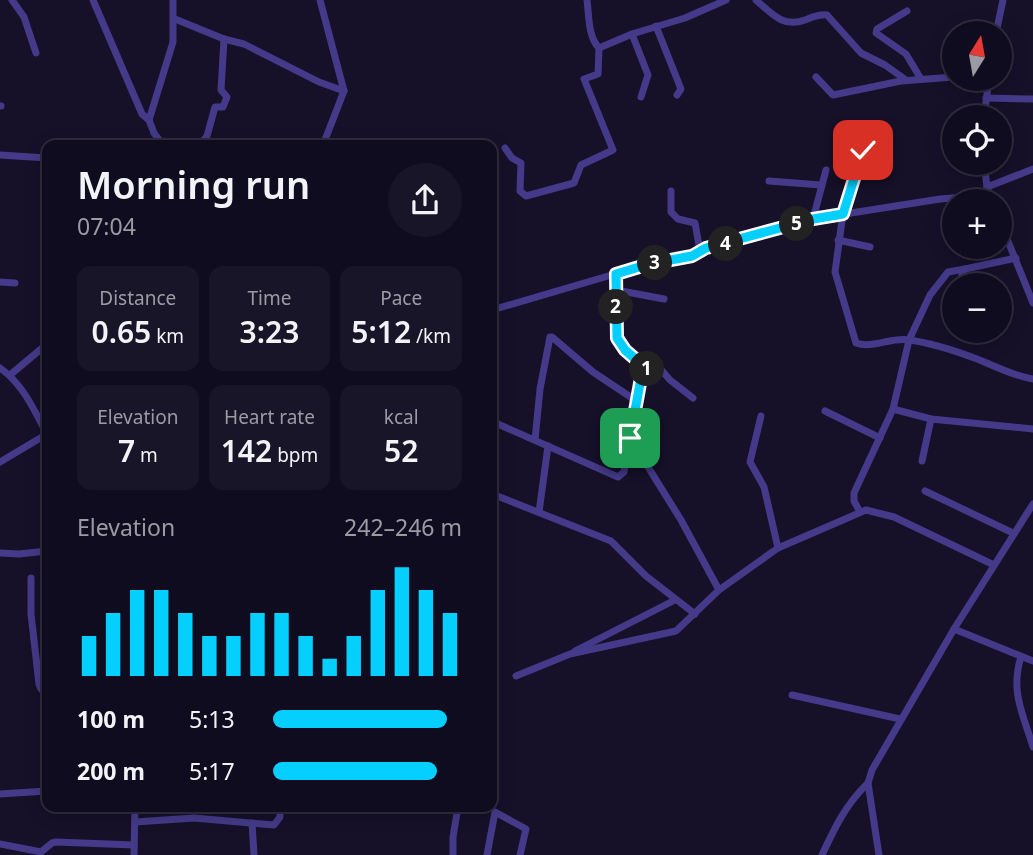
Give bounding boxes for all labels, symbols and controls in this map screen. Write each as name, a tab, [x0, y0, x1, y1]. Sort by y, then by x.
north arrow	[942, 21, 1012, 91]
map controls	[942, 21, 1012, 343]
button: locate	[942, 105, 1012, 175]
pin	[833, 120, 893, 180]
icon: check	[844, 131, 882, 169]
text: Morning run	[77, 158, 310, 210]
button: share	[388, 163, 462, 237]
button: +	[942, 189, 1012, 259]
pin: 5	[780, 206, 814, 242]
text: 07:04	[77, 210, 136, 242]
text: 5	[791, 210, 802, 236]
pin: 4	[708, 226, 744, 262]
text: 4	[720, 230, 731, 256]
pin: 3	[638, 246, 672, 280]
text: 3	[649, 249, 660, 275]
button: −	[942, 273, 1012, 343]
text: Distance	[99, 285, 176, 311]
text: Time	[248, 285, 291, 311]
text: Pace	[380, 285, 422, 311]
pin: 2	[598, 290, 634, 324]
text: 2	[610, 293, 621, 319]
text: 0.65	[92, 311, 151, 352]
text: 3:23	[240, 311, 299, 352]
text: 5:12	[351, 311, 411, 352]
text: km	[151, 323, 184, 349]
text: /km	[411, 323, 451, 349]
pin: 1	[630, 352, 664, 386]
text: 1	[641, 355, 652, 381]
text: Elevation	[97, 404, 178, 430]
text: Heart rate	[224, 404, 315, 430]
text: kcal	[384, 404, 419, 430]
pin	[600, 408, 660, 468]
icon: arrive	[611, 419, 649, 457]
text: 7	[118, 430, 135, 471]
text: 142	[221, 430, 272, 471]
text: 52	[384, 430, 418, 471]
text: m	[135, 442, 158, 468]
text: bpm	[272, 442, 318, 468]
text: Elevation	[77, 511, 175, 543]
text: 242–246 m	[344, 511, 462, 543]
text: 100 m	[77, 703, 145, 735]
text: 5:13	[189, 703, 235, 735]
text: 200 m	[77, 755, 145, 787]
text: 5:17	[189, 755, 235, 787]

